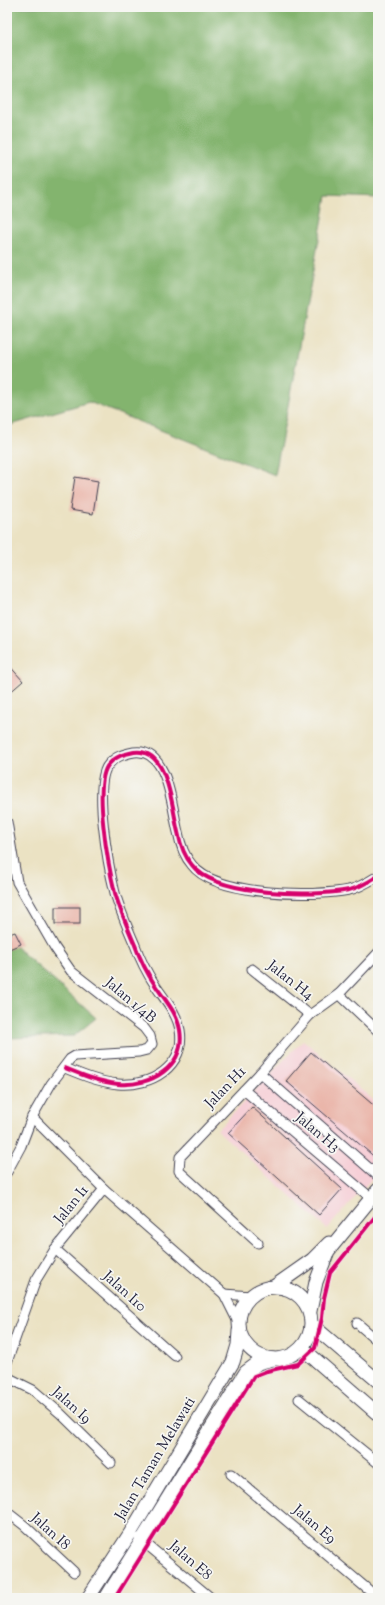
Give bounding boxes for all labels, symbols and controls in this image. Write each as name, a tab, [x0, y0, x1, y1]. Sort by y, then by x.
street label: Jalan H4	[262, 956, 318, 1006]
street label: Jalan 1/4B	[99, 973, 161, 1029]
street label: Jalan H1	[200, 1062, 251, 1114]
street label: Jalan H3	[289, 1107, 344, 1158]
street label: Jalan I1	[49, 1181, 94, 1230]
street label: Jalan I10	[97, 1266, 150, 1317]
street label: Jalan I9	[46, 1382, 95, 1429]
street label: Jalan Taman Melawati	[110, 1393, 201, 1526]
street label: Jalan E9	[287, 1500, 340, 1549]
street label: Jalan I8	[25, 1508, 74, 1555]
street label: Jalan E8	[163, 1536, 216, 1586]

